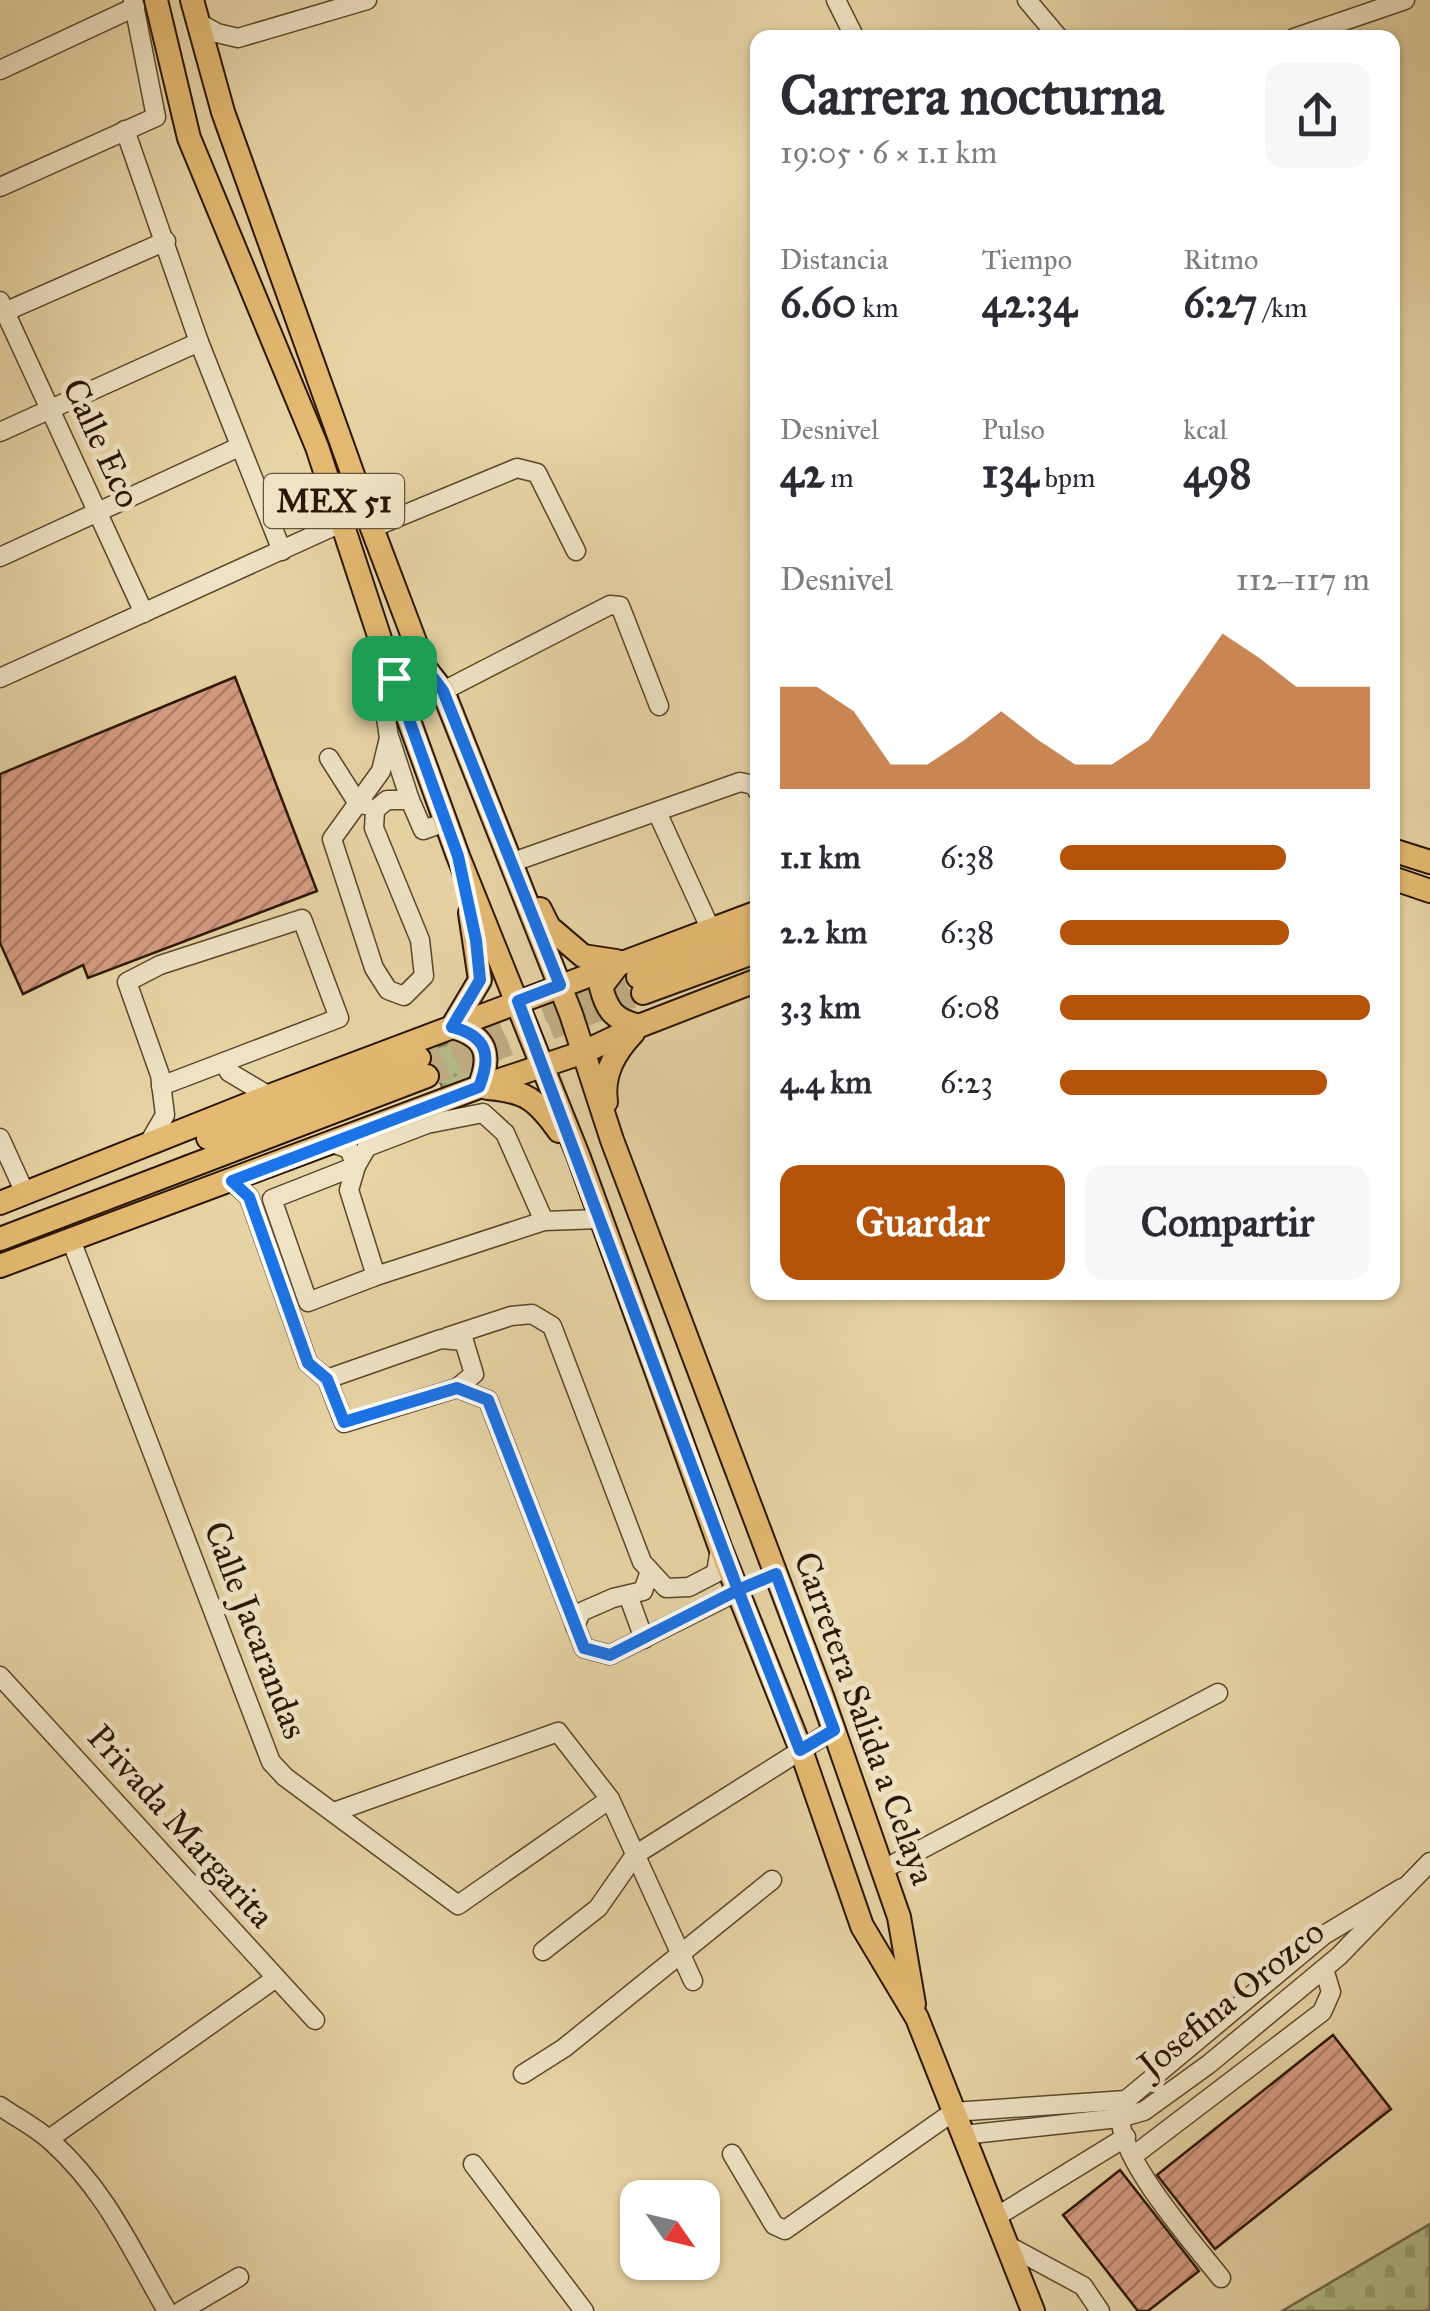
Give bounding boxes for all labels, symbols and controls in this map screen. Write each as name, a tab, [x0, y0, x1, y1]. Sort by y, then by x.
text: Carrera nocturna	[780, 62, 1164, 129]
button: share	[1265, 63, 1370, 168]
text: 19:05 · 6 × 1.1 km	[780, 133, 997, 172]
text: Distancia	[780, 242, 888, 277]
text: Tiempo	[982, 242, 1072, 277]
text: Ritmo	[1183, 242, 1258, 277]
text: 6.60	[780, 277, 856, 329]
text: 42:34	[982, 277, 1077, 329]
text: 6:27	[1183, 277, 1257, 329]
text: km	[856, 290, 899, 325]
text: /km	[1257, 290, 1308, 325]
street label: Calle Eco	[53, 372, 150, 515]
text: Desnivel	[780, 412, 879, 447]
text: Pulso	[982, 412, 1045, 447]
text: kcal	[1183, 412, 1227, 447]
text: 42	[780, 447, 824, 499]
text: 134	[982, 447, 1038, 499]
text: 498	[1183, 447, 1252, 499]
text: m	[824, 460, 854, 495]
text: bpm	[1038, 460, 1096, 495]
road number: MEX 51	[264, 474, 404, 528]
text: Desnivel	[780, 560, 893, 599]
text: 112–117 m	[1236, 560, 1370, 599]
pin	[352, 636, 437, 721]
icon: arrive	[367, 651, 422, 706]
text: 1.1 km	[780, 838, 861, 877]
text: 6:38	[940, 838, 994, 877]
text: 2.2 km	[780, 913, 868, 952]
text: 6:38	[940, 913, 994, 952]
text: 3.3 km	[780, 988, 861, 1027]
text: 6:08	[940, 988, 1000, 1027]
text: 4.4 km	[780, 1063, 872, 1102]
text: 6:23	[940, 1063, 993, 1102]
button: Guardar	[780, 1165, 1065, 1280]
button: Compartir	[1085, 1165, 1370, 1280]
street label: Calle Jacarandas	[194, 1515, 317, 1745]
street label: Carretera Salida a Celaya	[784, 1546, 945, 1891]
street label: Privada Margarita	[78, 1716, 283, 1937]
street label: Josefina Orozco	[1127, 1910, 1333, 2089]
north arrow	[620, 2180, 720, 2280]
map controls	[620, 2180, 720, 2280]

